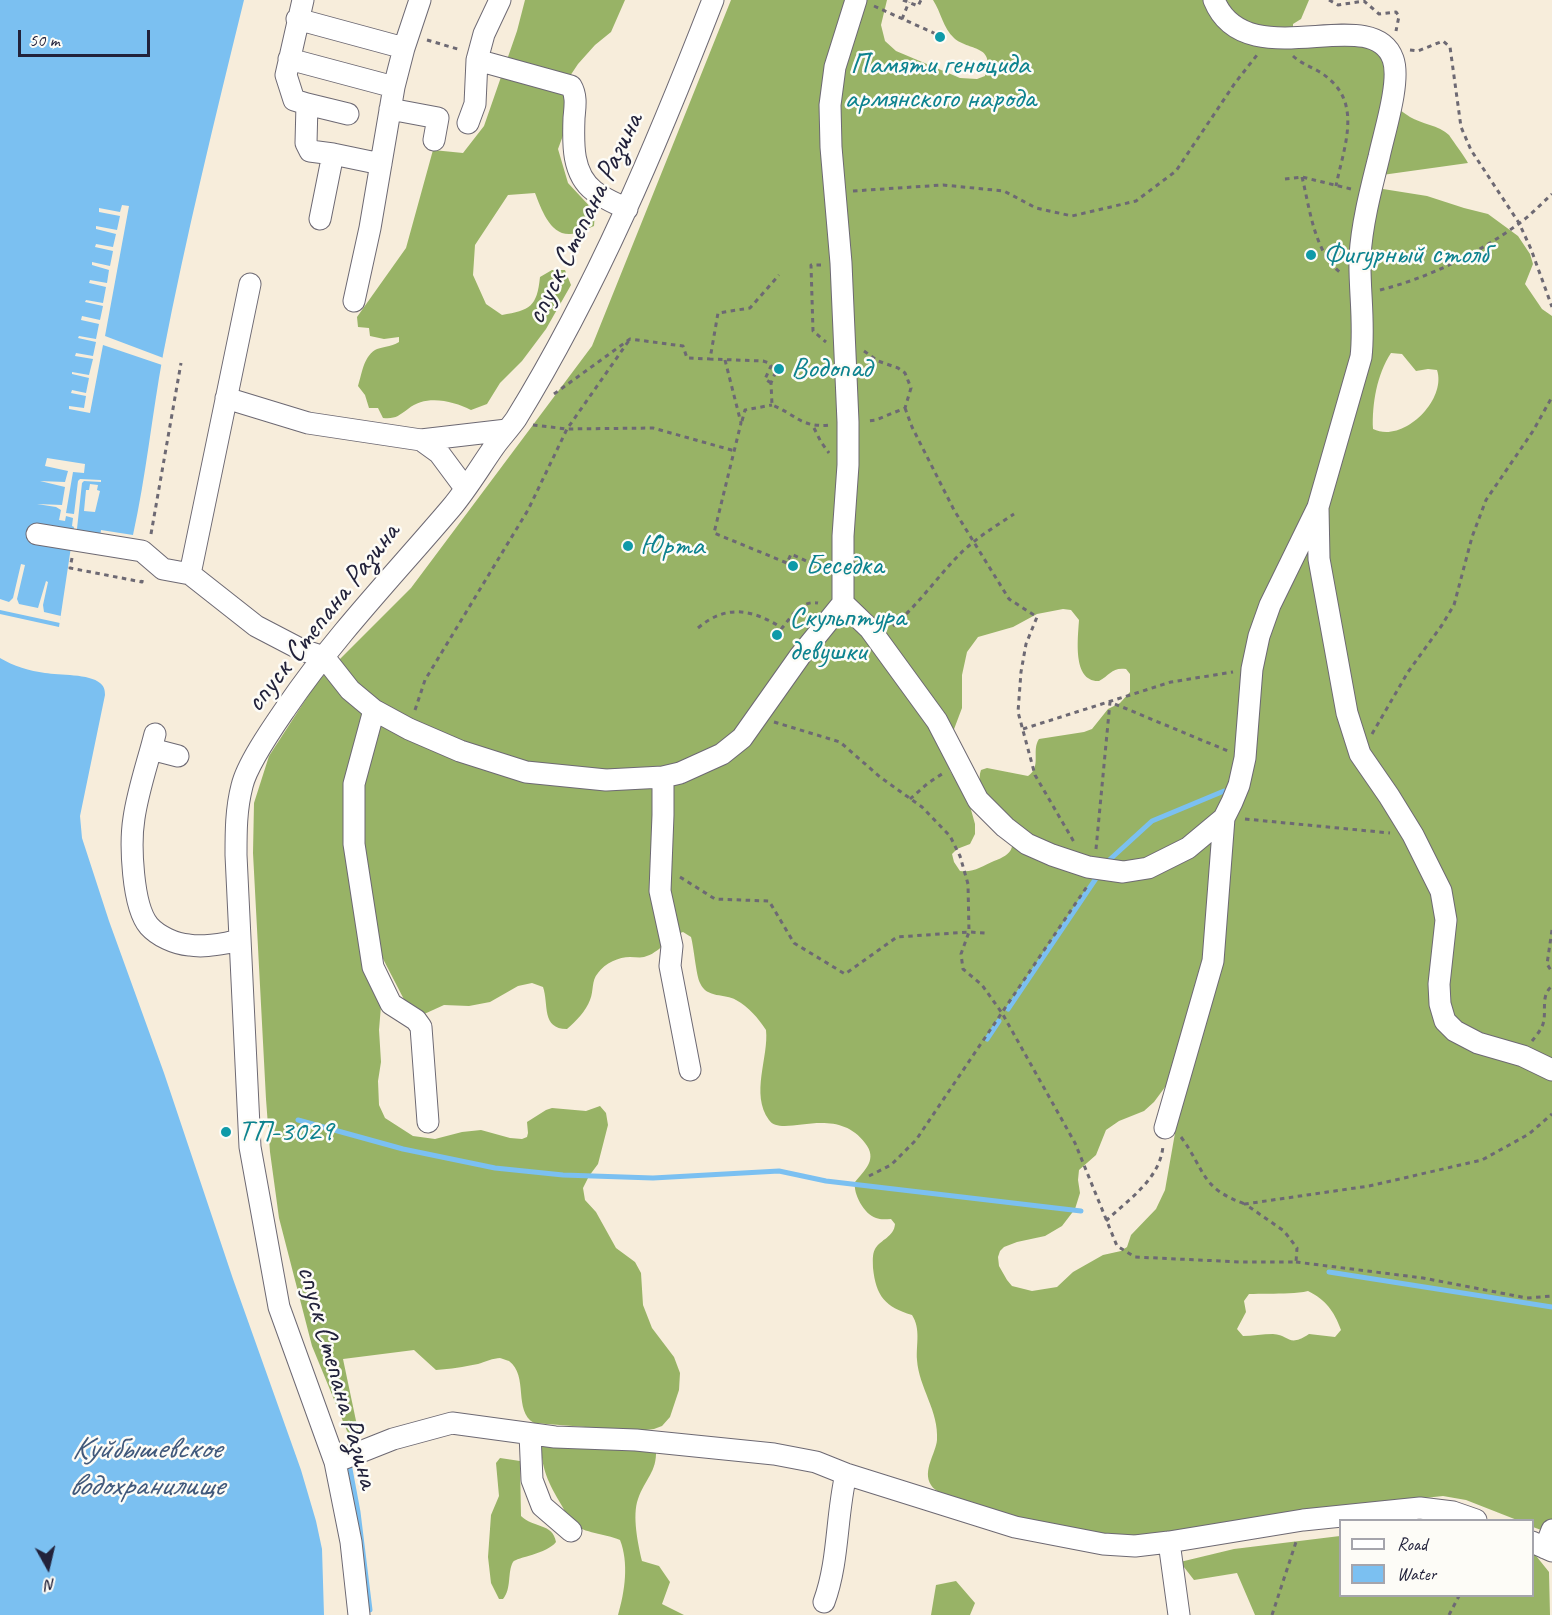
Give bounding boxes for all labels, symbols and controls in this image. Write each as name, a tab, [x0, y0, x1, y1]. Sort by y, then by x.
scale bar	[21, 18, 153, 56]
text: 50 m	[29, 29, 60, 51]
marker: Памяти геноцида армянского народа	[933, 30, 947, 44]
place label: Памяти геноцида армянского народа	[844, 47, 1036, 118]
street label: спуск Степана Разина	[518, 108, 652, 330]
place label: Фигурный столб	[1323, 237, 1489, 273]
marker: Фигурный столб	[1304, 248, 1318, 262]
place label: Водопад	[791, 351, 872, 387]
marker: Водопад	[772, 362, 786, 376]
street label: спуск Степана Разина	[238, 516, 408, 720]
place label: Юрта	[640, 528, 704, 564]
marker: Юрта	[621, 539, 635, 553]
place label: Беседка	[805, 548, 883, 584]
marker: Беседка	[786, 559, 800, 573]
place label: Скульптура девушки	[789, 600, 906, 670]
marker: Скульптура девушки	[770, 628, 784, 642]
place label: ТП-3029	[238, 1114, 334, 1150]
marker: ТП-3029	[219, 1125, 233, 1139]
street label: спуск Степана Разина	[288, 1261, 386, 1493]
water label: Куйбышевское водохранилище	[69, 1431, 223, 1506]
legend	[1339, 1519, 1534, 1597]
text: Road	[1397, 1533, 1427, 1555]
north arrow	[18, 1537, 78, 1597]
text: Water	[1397, 1563, 1436, 1585]
text: N	[44, 1574, 57, 1595]

